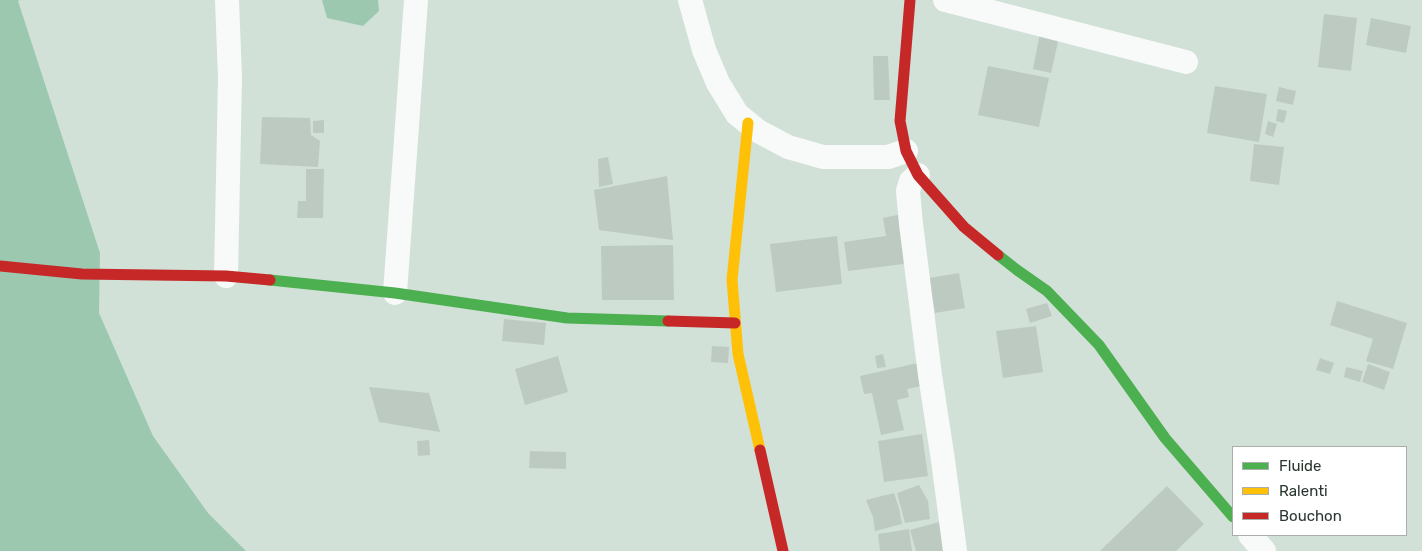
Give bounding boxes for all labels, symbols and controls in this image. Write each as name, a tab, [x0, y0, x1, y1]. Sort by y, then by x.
legend	[1232, 446, 1407, 536]
text: Fluide	[1279, 457, 1321, 475]
text: Ralenti	[1279, 482, 1328, 500]
text: Bouchon	[1279, 507, 1342, 525]

